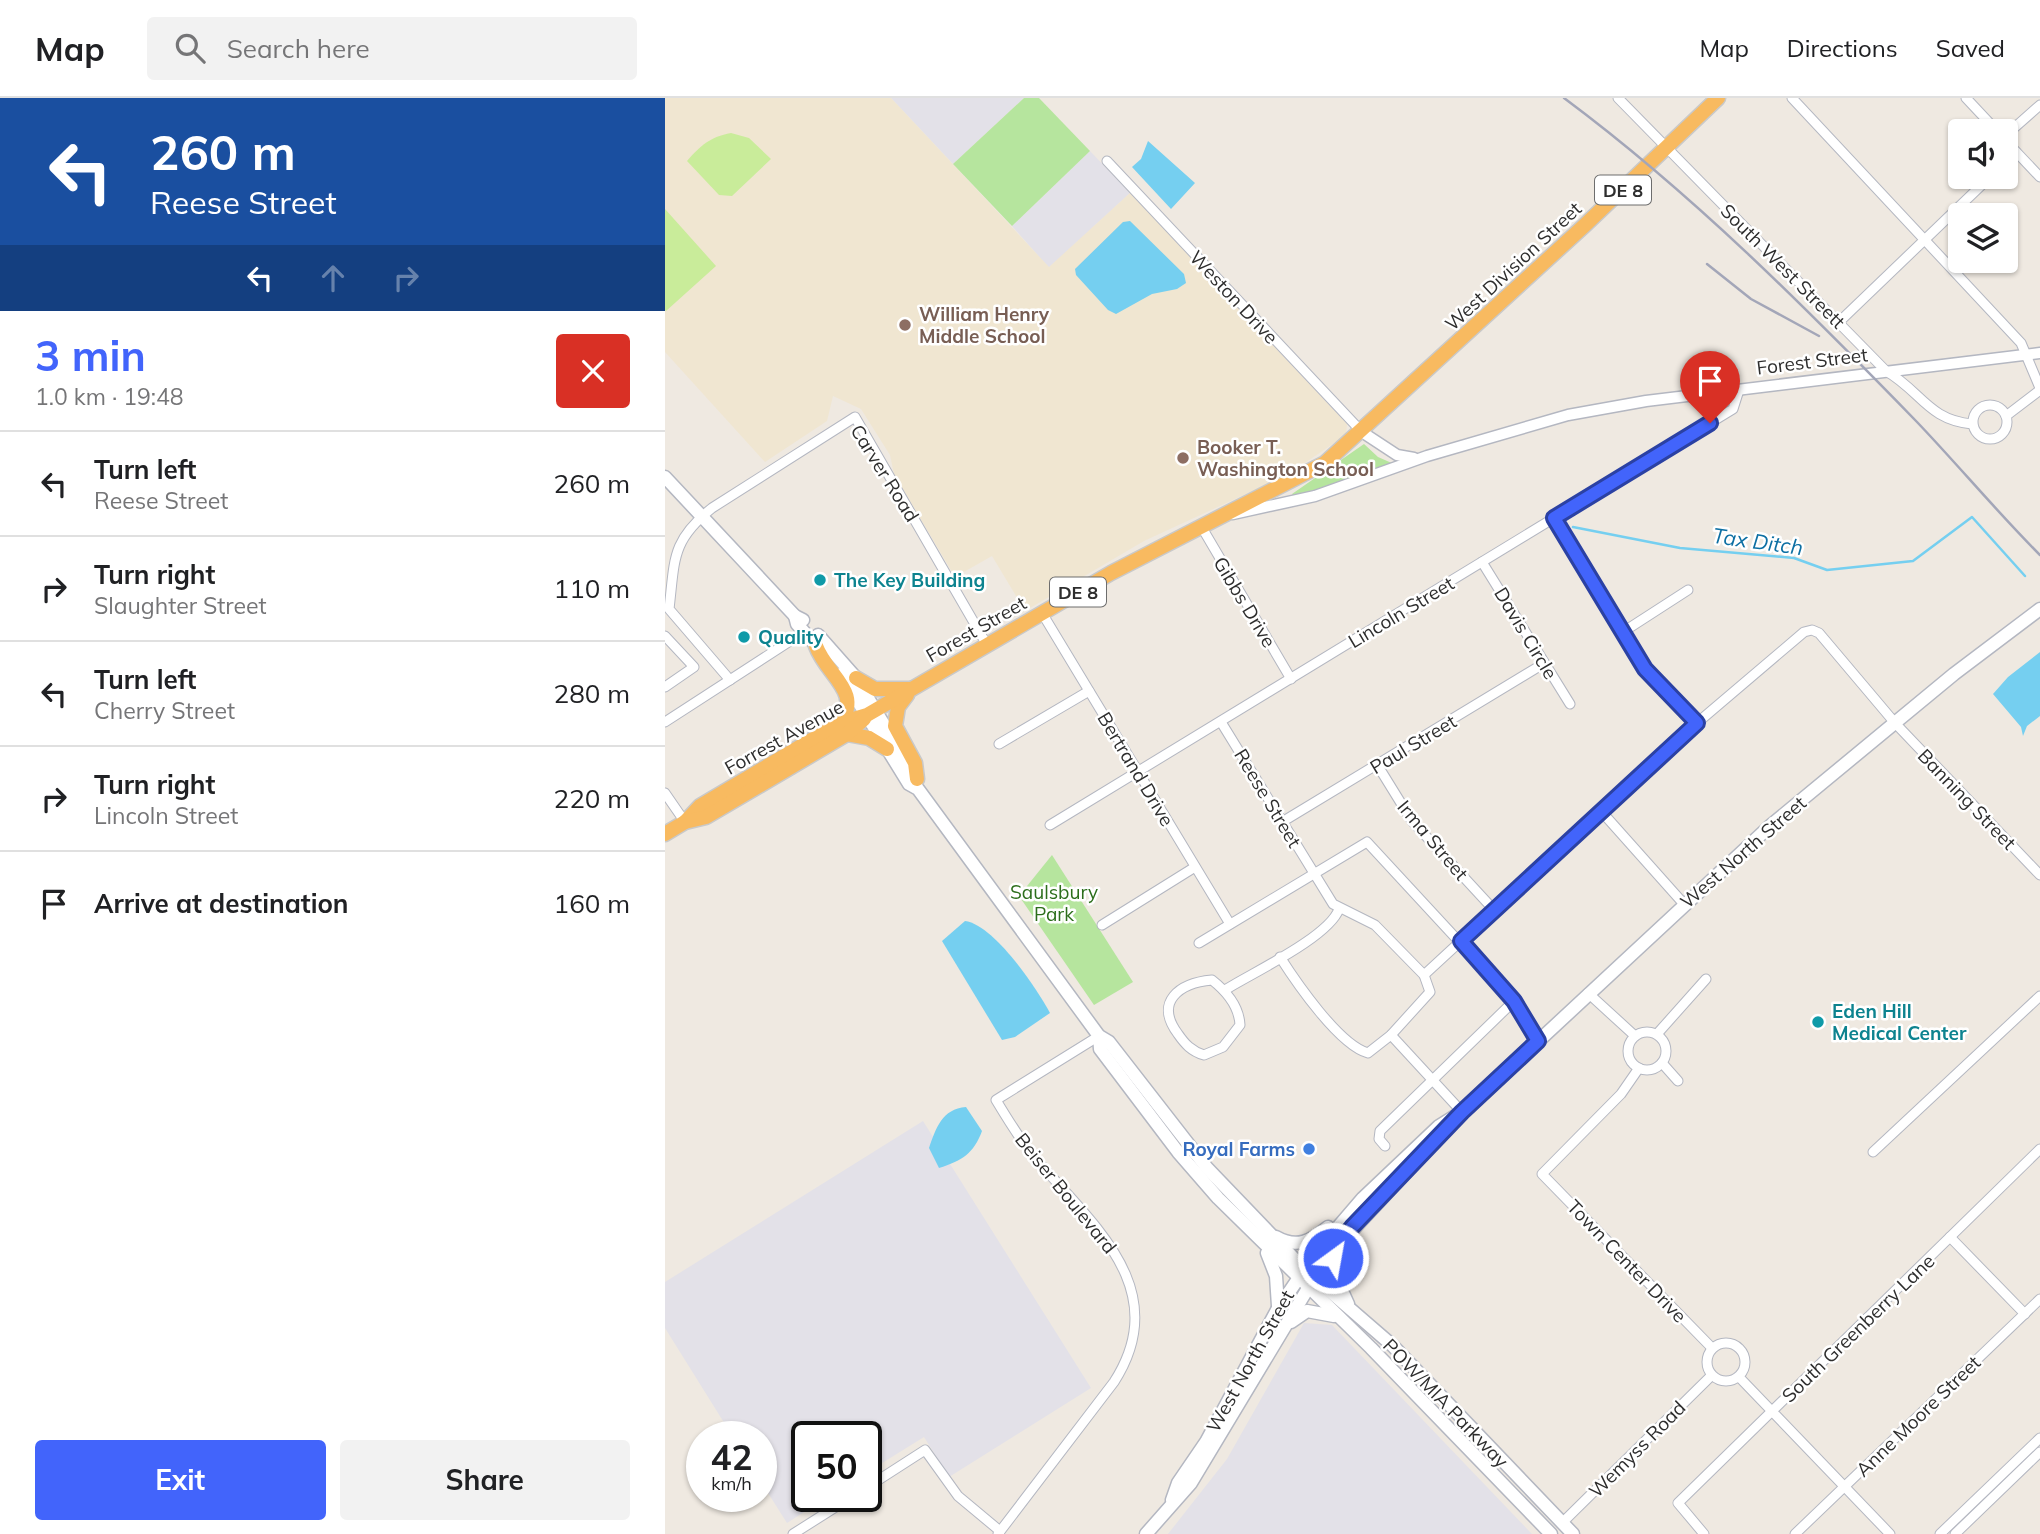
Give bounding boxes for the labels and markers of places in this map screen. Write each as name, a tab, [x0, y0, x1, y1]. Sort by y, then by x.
place label: William Henry Middle School	[919, 302, 1050, 348]
marker: William Henry Middle School	[897, 317, 913, 333]
pin	[1680, 351, 1740, 423]
place label: Booker T. Washington School	[1197, 435, 1374, 481]
marker: Booker T. Washington School	[1175, 450, 1191, 466]
place label: The Key Building	[834, 568, 985, 592]
marker: The Key Building	[812, 572, 828, 588]
place label: Quality	[758, 625, 824, 649]
marker: Quality	[736, 629, 752, 645]
place label: Eden Hill Medical Center	[1832, 999, 1967, 1045]
marker: Eden Hill Medical Center	[1810, 1014, 1826, 1030]
place label: Royal Farms	[1182, 1137, 1295, 1161]
marker: Royal Farms	[1301, 1141, 1317, 1157]

